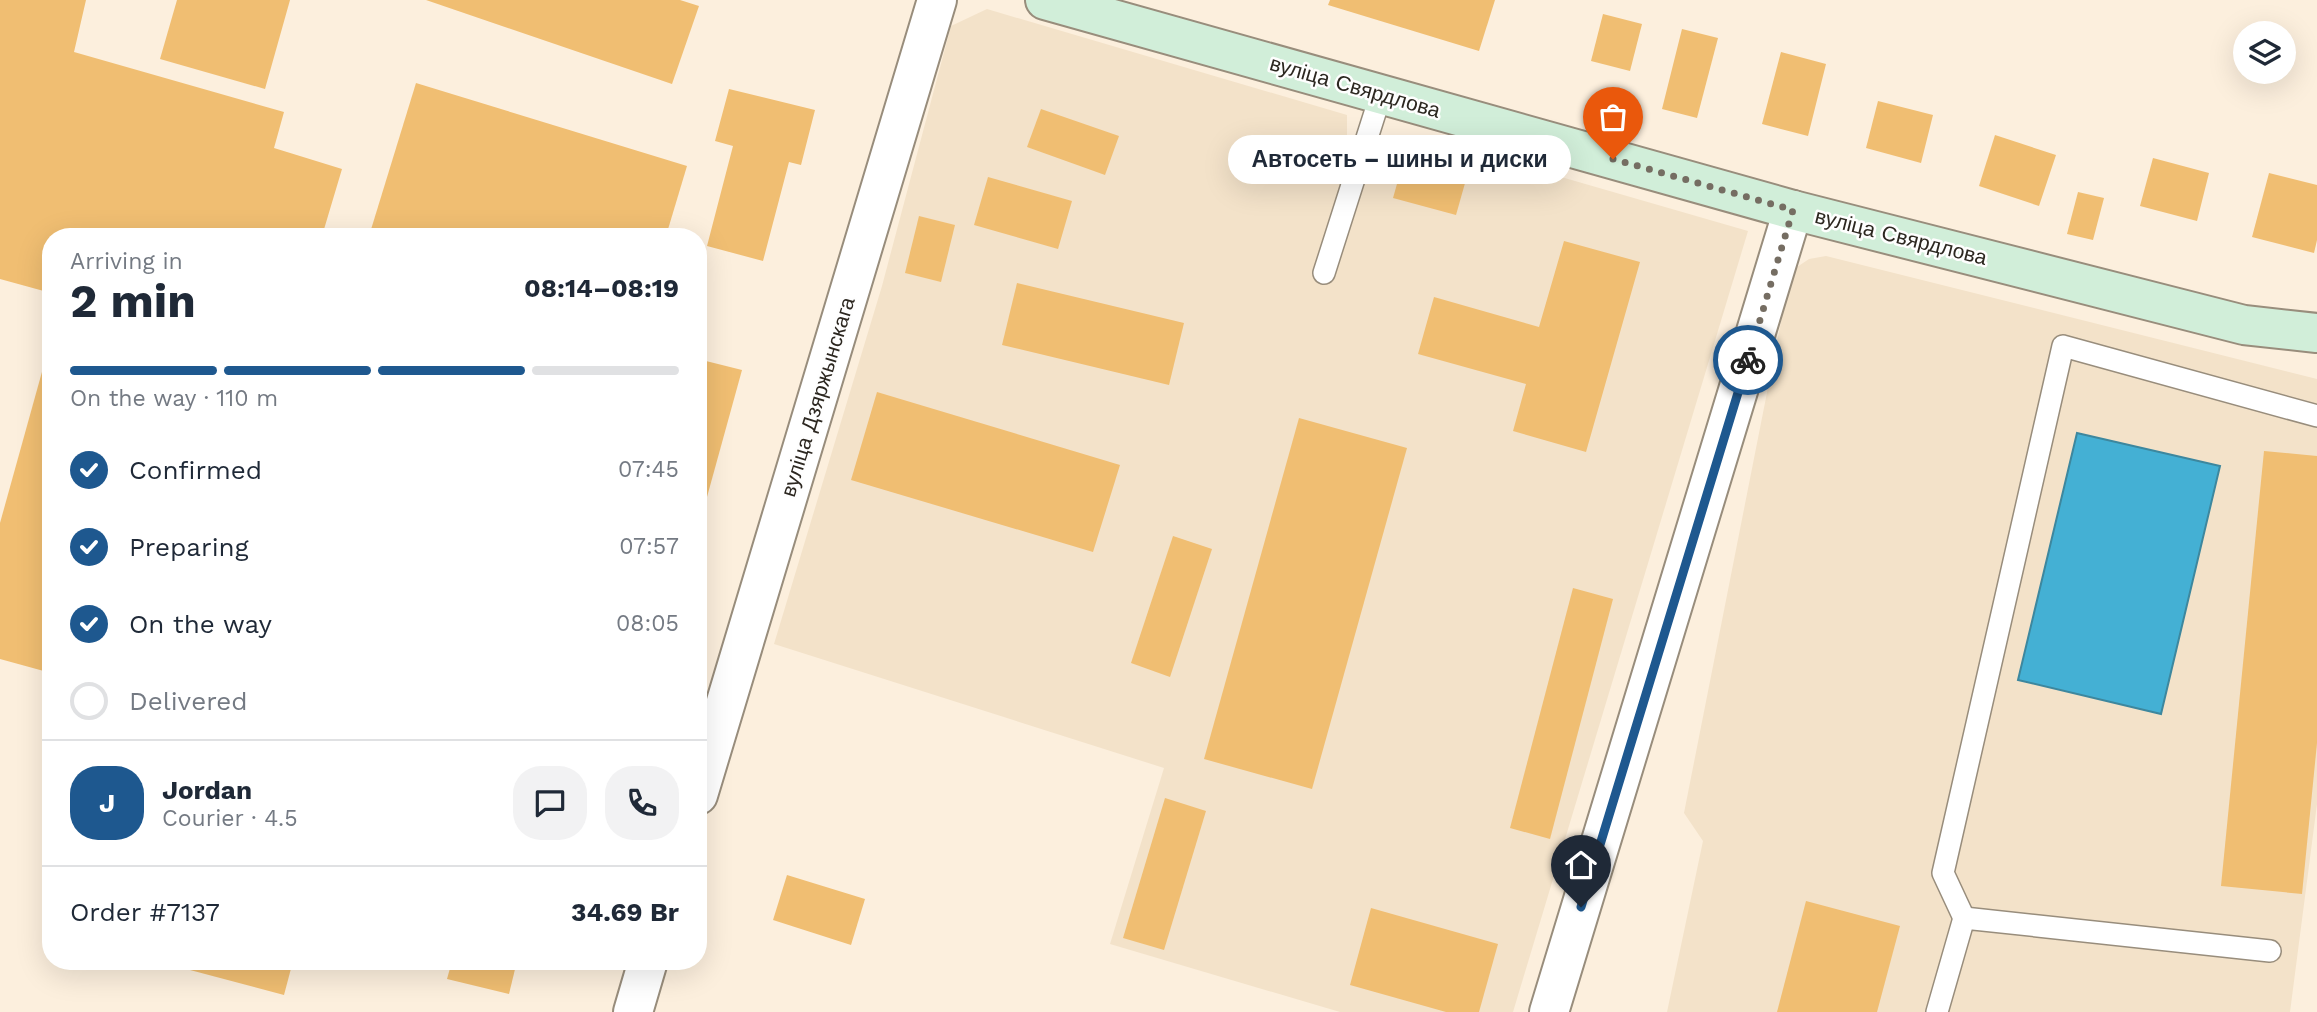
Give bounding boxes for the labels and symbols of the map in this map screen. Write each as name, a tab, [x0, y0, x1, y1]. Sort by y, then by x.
street label: вуліца Свярдлова	[1267, 50, 1444, 123]
pin	[1583, 87, 1643, 159]
callout: Автосеть – шины и диски	[1228, 134, 1571, 184]
street label: вуліца Свярдлова	[1813, 203, 1990, 270]
street label: вуліца Дзяржынскага	[775, 294, 860, 500]
courier	[1713, 325, 1783, 395]
pin	[1551, 835, 1611, 907]

